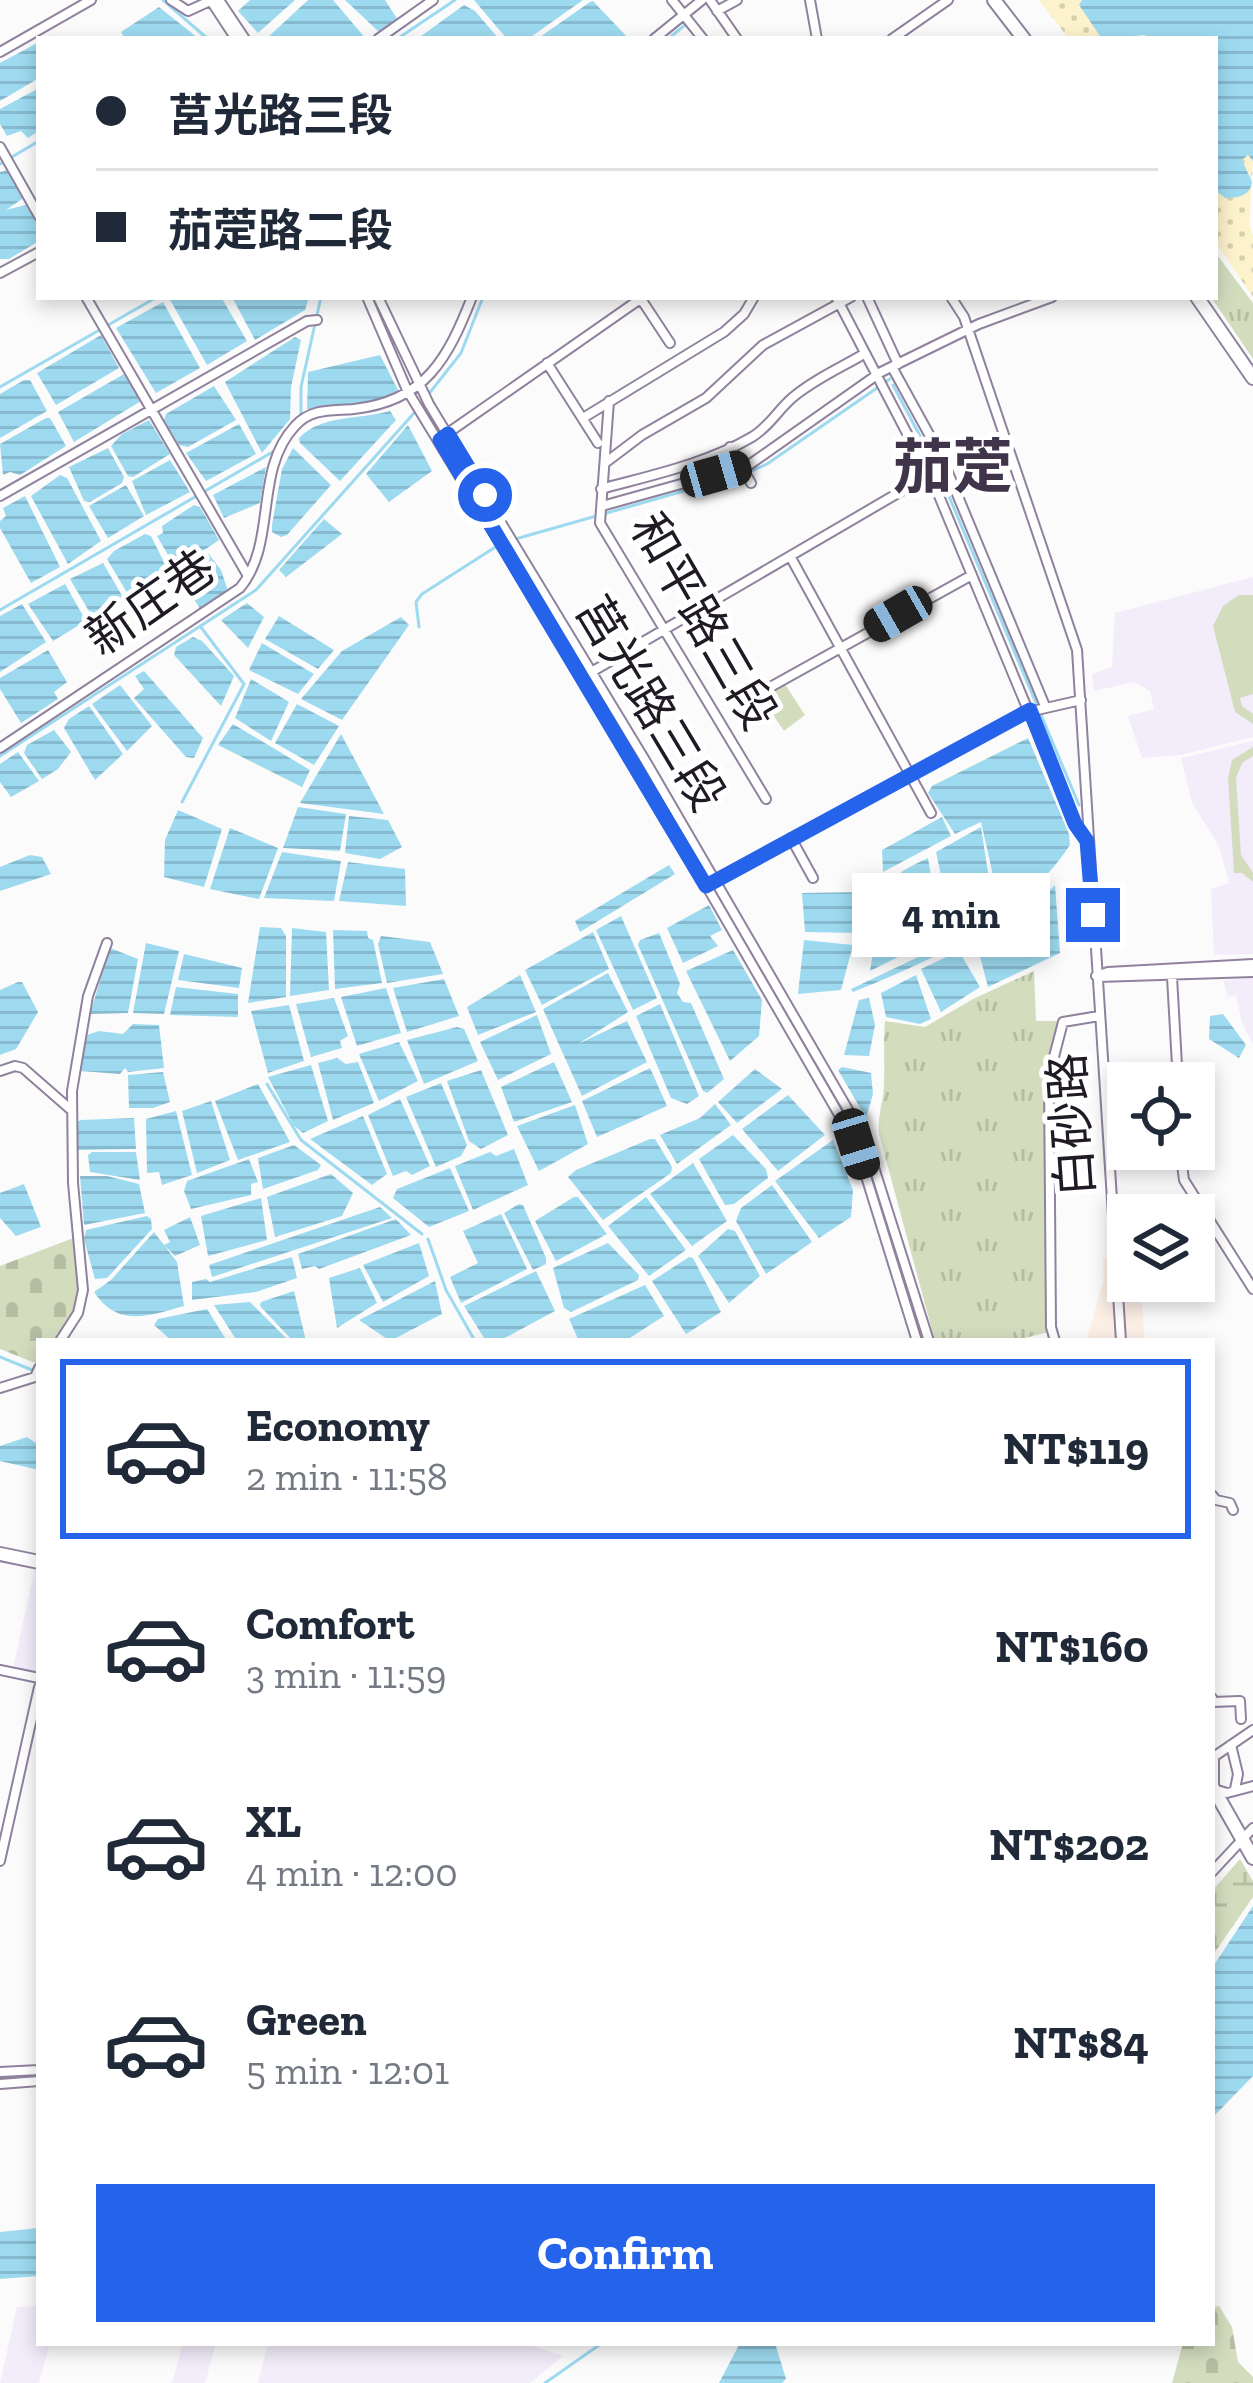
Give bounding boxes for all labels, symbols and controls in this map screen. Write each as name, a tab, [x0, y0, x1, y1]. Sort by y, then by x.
text: 莒光路三段	[168, 89, 393, 143]
text: 茄萣路二段	[168, 204, 393, 258]
district label: 茄萣	[893, 431, 1013, 503]
car	[676, 447, 756, 501]
route start	[458, 468, 512, 522]
street label: 和平路三段	[619, 503, 788, 739]
street label: 新庄巷	[75, 538, 226, 667]
car	[858, 580, 938, 648]
street label: 莒光路三段	[564, 586, 737, 821]
callout: 4 min	[853, 873, 1051, 957]
route end	[1066, 888, 1120, 942]
text: 4 min	[902, 891, 1000, 938]
street label: 白砂路	[1038, 1051, 1105, 1199]
map controls	[1107, 1062, 1215, 1302]
button: locate	[1107, 1062, 1215, 1170]
car	[828, 1104, 884, 1184]
button: layers	[1107, 1194, 1215, 1302]
icon: car	[102, 1395, 210, 1503]
text: Economy	[246, 1399, 430, 1453]
text: NT$119	[1003, 1422, 1149, 1476]
text: 2 min · 11:58	[246, 1453, 448, 1500]
icon: car	[102, 1593, 210, 1701]
text: Comfort	[246, 1597, 414, 1651]
text: NT$160	[995, 1620, 1149, 1674]
text: 3 min · 11:59	[246, 1651, 447, 1698]
icon: car	[102, 1791, 210, 1899]
text: XL	[246, 1795, 301, 1849]
text: NT$202	[989, 1818, 1149, 1872]
text: 4 min · 12:00	[246, 1849, 458, 1896]
icon: car	[102, 1989, 210, 2097]
text: Green	[246, 1993, 367, 2047]
text: NT$84	[1014, 2016, 1149, 2070]
text: 5 min · 12:01	[246, 2047, 449, 2094]
button: Confirm	[96, 2184, 1155, 2322]

